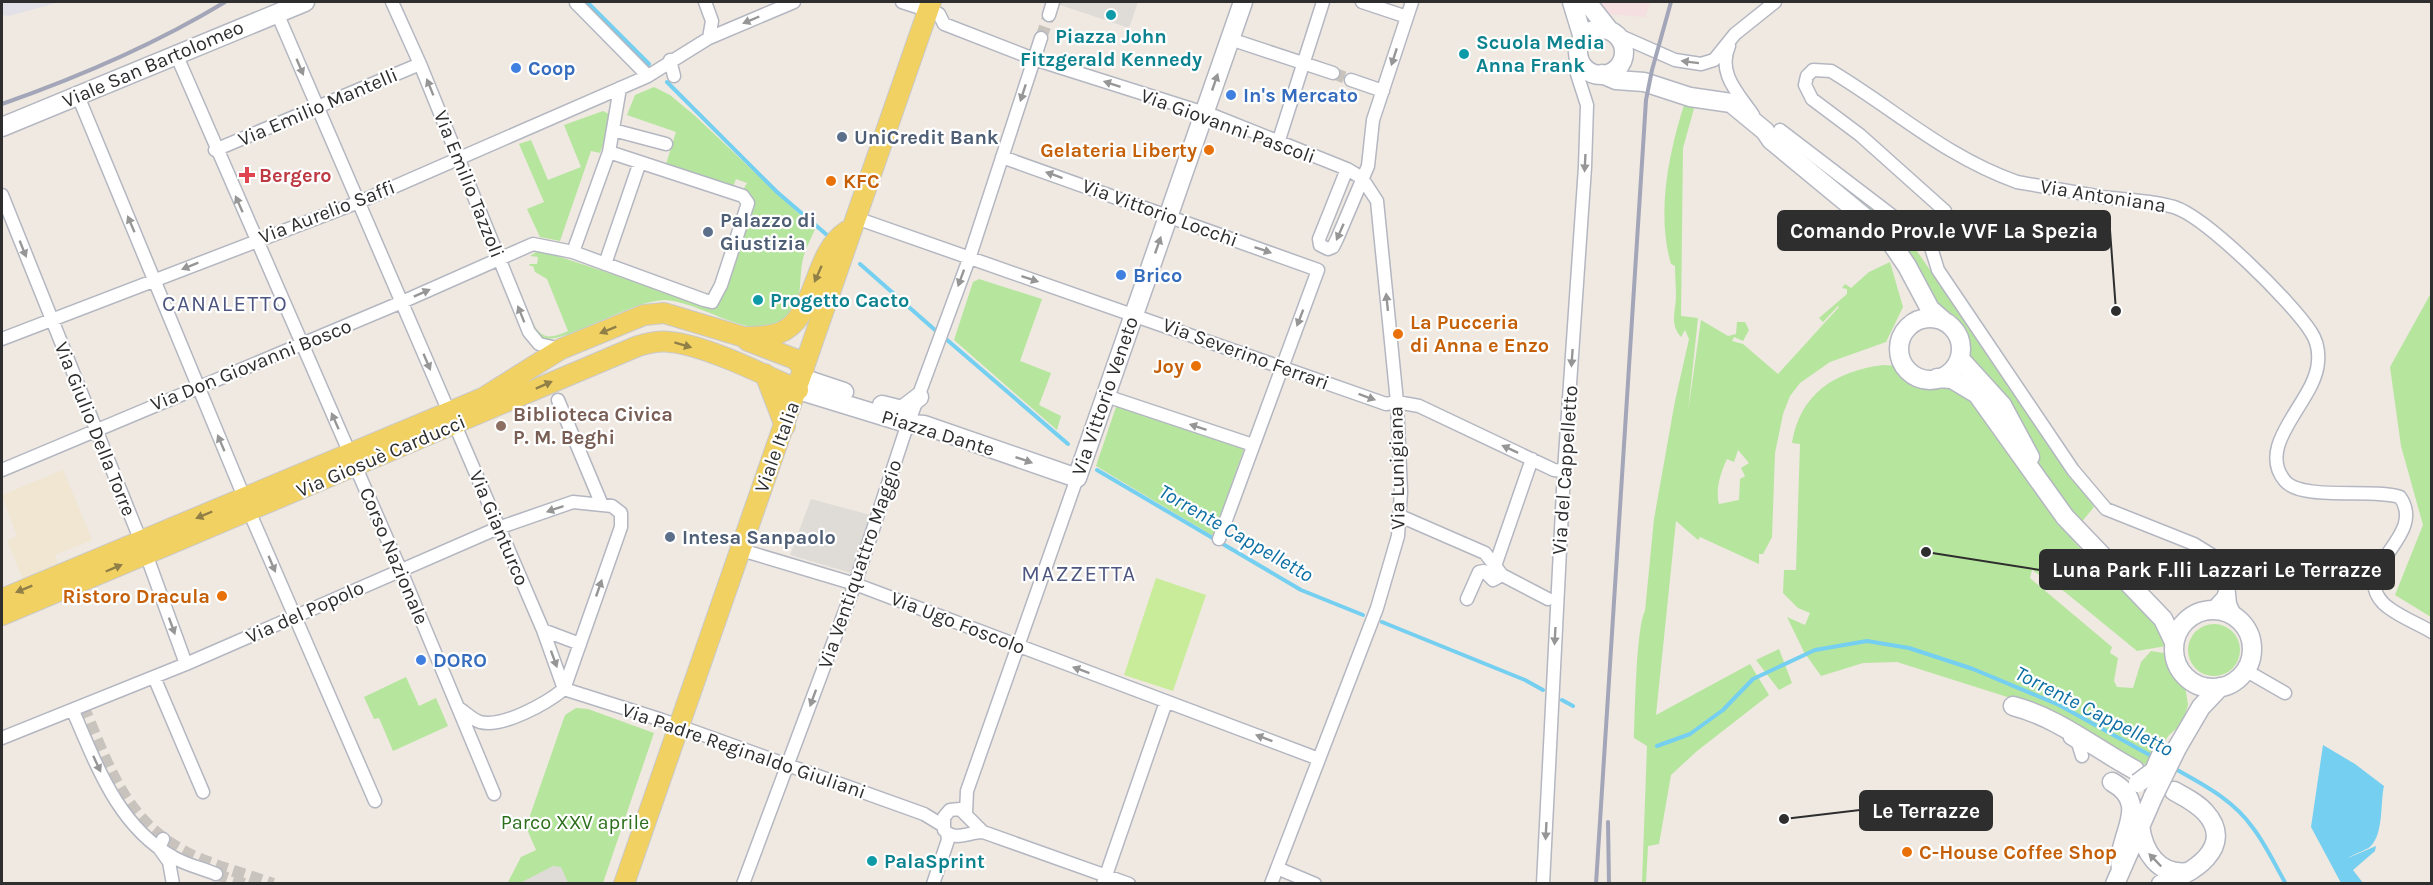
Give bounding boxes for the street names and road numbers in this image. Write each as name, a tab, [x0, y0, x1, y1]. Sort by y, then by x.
street label: Viale San Bartolomeo	[59, 15, 247, 113]
street label: Via Emilio Mantelli	[235, 63, 401, 151]
street label: Via Giovanni Pascoli	[1138, 84, 1318, 168]
street label: Via Emilio Tazzoli	[429, 107, 509, 261]
street label: Via Vittorio Locchi	[1079, 174, 1241, 252]
street label: Via Aurelio Saffi	[256, 175, 398, 249]
street label: Via Antoniana	[2038, 175, 2168, 217]
street label: Via Vittorio Veneto	[1067, 313, 1143, 479]
street label: Via Severino Ferrari	[1160, 313, 1332, 395]
street label: Via Don Giovanni Bosco	[147, 314, 355, 416]
street label: Via Giulio Della Torre	[50, 339, 140, 519]
street label: Via del Cappelletto	[1548, 384, 1582, 556]
street label: Viale Italia	[750, 398, 804, 496]
street label: Piazza Dante	[879, 405, 997, 461]
street label: Via Lunigiana	[1384, 406, 1410, 530]
street label: Via Giosuè Carducci	[293, 410, 469, 502]
street label: Via Ventiquattro Maggio	[813, 456, 907, 672]
street label: Via Gianturco	[464, 467, 534, 589]
street label: Corso Nazionale	[355, 484, 433, 628]
street label: Via del Popolo	[242, 576, 368, 648]
street label: Via Ugo Foscolo	[888, 587, 1028, 659]
street label: Via Padre Reginaldo Giuliani	[619, 698, 869, 804]

